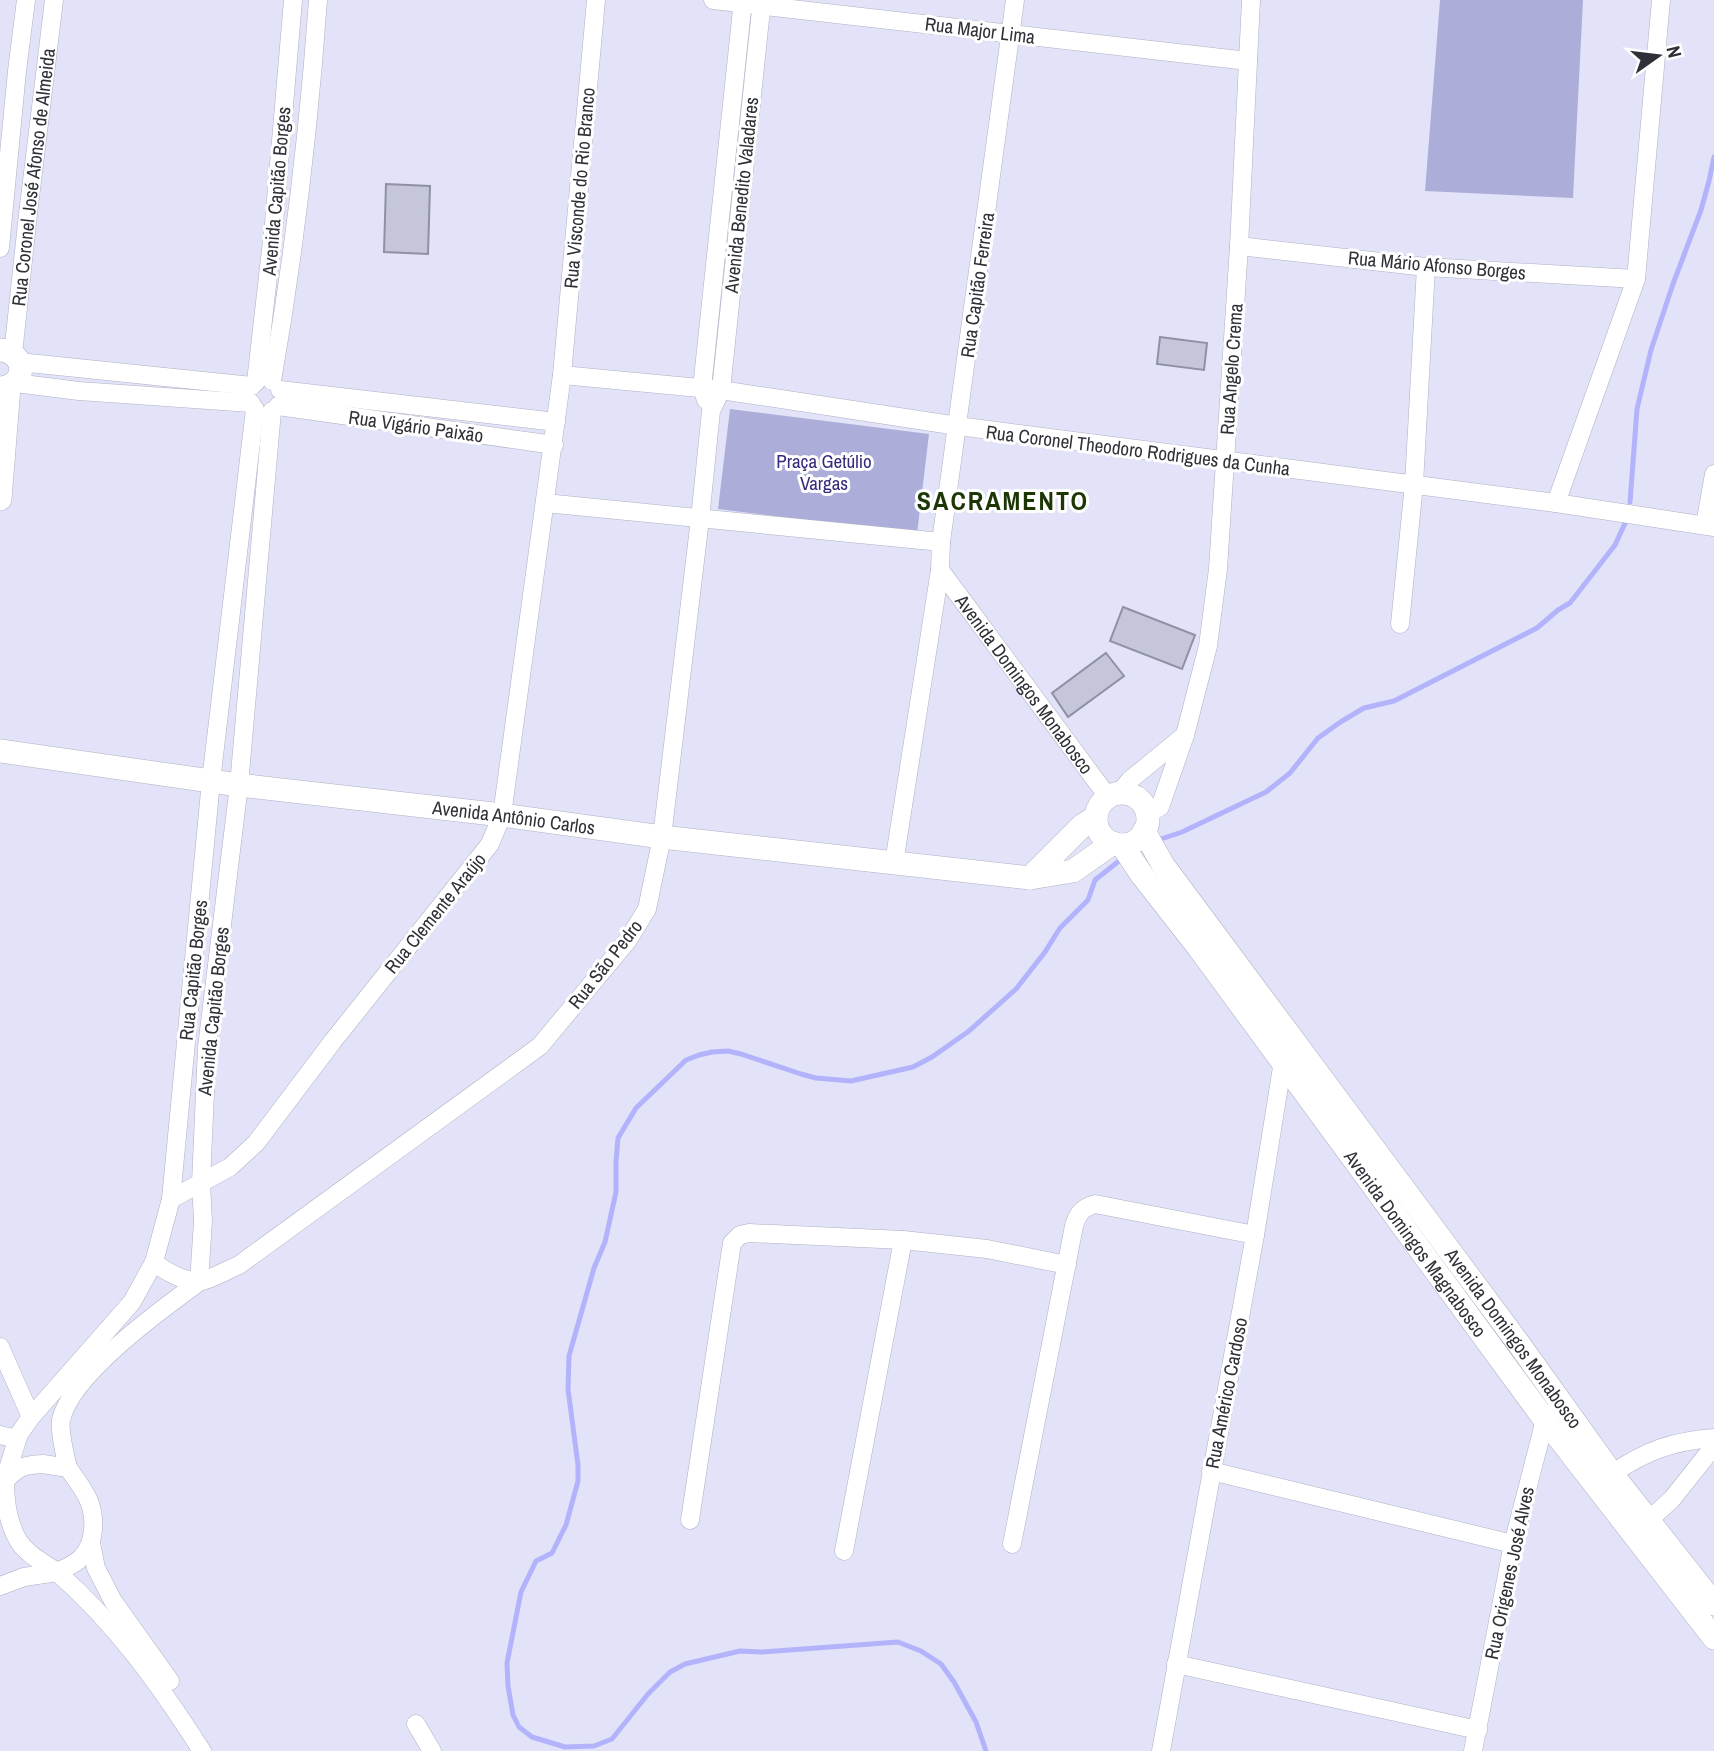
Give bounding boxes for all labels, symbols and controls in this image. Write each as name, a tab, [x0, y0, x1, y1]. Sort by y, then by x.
street label: Rua Major Lima	[923, 10, 1037, 50]
north arrow	[1623, 21, 1693, 91]
text: N	[1661, 43, 1688, 60]
street label: Rua Coronel José Afonso de Almeida	[5, 47, 61, 307]
street label: Rua Visconde do Rio Branco	[557, 86, 601, 290]
street label: Avenida Benedito Valadares	[718, 96, 764, 295]
street label: Avenida Capitão Borges	[256, 105, 296, 278]
street label: Rua Capitão Ferreira	[954, 210, 1000, 359]
street label: Rua Mário Afonso Borges	[1347, 244, 1527, 286]
street label: Rua Angelo Crema	[1213, 302, 1249, 436]
street label: Rua Vigário Paixão	[347, 404, 485, 448]
street label: Rua Coronel Theodoro Rodrigues da Cunha	[984, 418, 1292, 482]
park label: Praça Getúlio Vargas	[776, 448, 872, 496]
district label: SACRAMENTO	[917, 483, 1089, 518]
street label: Avenida Domingos Monabosco	[949, 588, 1100, 779]
street label: Avenida Antônio Carlos	[430, 794, 597, 841]
street label: Rua Clemente Araújo	[378, 847, 492, 979]
street label: Rua Capitão Borges	[173, 898, 213, 1042]
street label: Rua São Pedro	[562, 914, 648, 1014]
street label: Avenida Capitão Borges	[191, 925, 235, 1098]
street label: Avenida Domingos Magnabosco	[1338, 1144, 1493, 1342]
street label: Avenida Domingos Monabosco	[1439, 1242, 1588, 1434]
street label: Rua Américo Cardoso	[1199, 1315, 1253, 1471]
street label: Rua Origenes José Alves	[1478, 1484, 1540, 1662]

